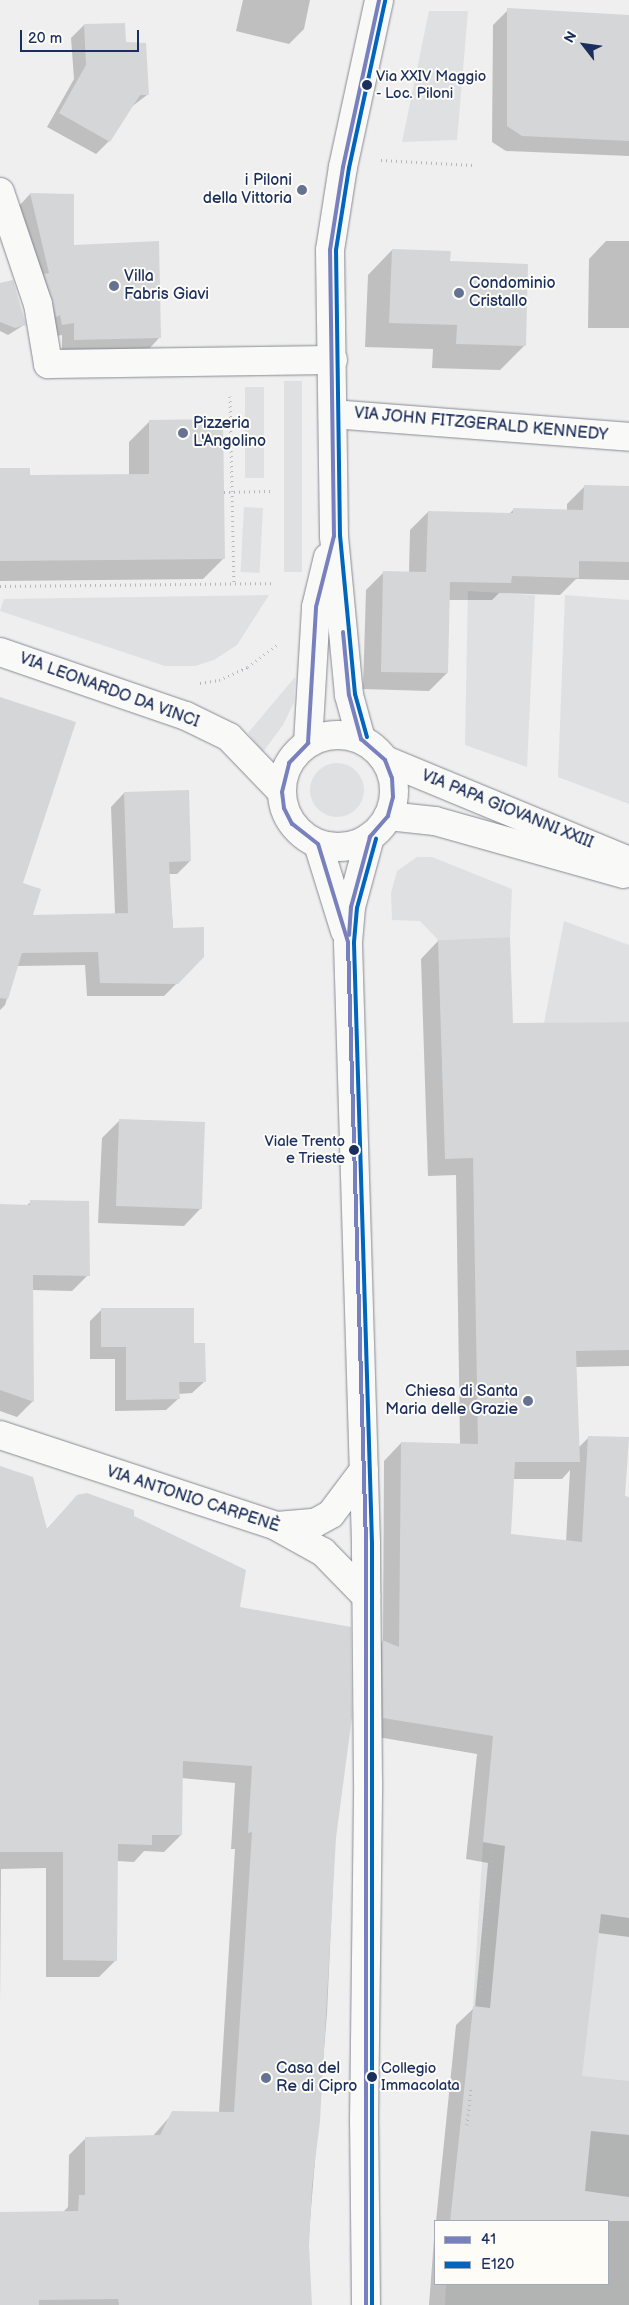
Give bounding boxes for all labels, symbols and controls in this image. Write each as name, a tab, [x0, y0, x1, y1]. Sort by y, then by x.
scale bar	[22, 20, 141, 52]
north arrow	[559, 20, 609, 70]
text: N	[561, 28, 581, 46]
text: 20 m	[28, 29, 62, 48]
place label: Via XXIV Maggio - Loc. Piloni	[376, 67, 487, 102]
marker: Via XXIV Maggio - Loc. Piloni	[362, 80, 372, 90]
place label: i Piloni della Vittoria	[202, 171, 292, 209]
marker: i Piloni della Vittoria	[296, 184, 308, 196]
place label: Villa Fabris Giavi	[124, 267, 209, 305]
place label: Condominio Cristallo	[469, 274, 556, 312]
marker: Villa Fabris Giavi	[108, 280, 120, 292]
marker: Condominio Cristallo	[453, 287, 465, 299]
street label: VIA JOHN FITZGERALD KENNEDY	[353, 404, 609, 446]
place label: Pizzeria L'Angolino	[193, 414, 266, 452]
marker: Pizzeria L'Angolino	[177, 427, 189, 439]
street label: VIA LEONARDO DA VINCI	[16, 649, 202, 733]
street label: VIA PAPA GIOVANNI XXIII	[418, 767, 596, 853]
place label: Viale Trento e Trieste	[264, 1132, 345, 1167]
marker: Viale Trento e Trieste	[349, 1145, 359, 1155]
place label: Chiesa di Santa Maria delle Grazie	[385, 1382, 518, 1420]
marker: Chiesa di Santa Maria delle Grazie	[522, 1395, 534, 1407]
street label: VIA ANTONIO CARPENÈ	[104, 1463, 282, 1537]
place label: Casa del Re di Cipro	[276, 2059, 357, 2097]
place label: Collegio Immacolata	[381, 2059, 460, 2094]
marker: Casa del Re di Cipro	[260, 2072, 272, 2084]
marker: Collegio Immacolata	[367, 2072, 377, 2082]
legend	[434, 2220, 609, 2285]
text: 41	[481, 2230, 496, 2249]
text: E120	[481, 2255, 514, 2274]

